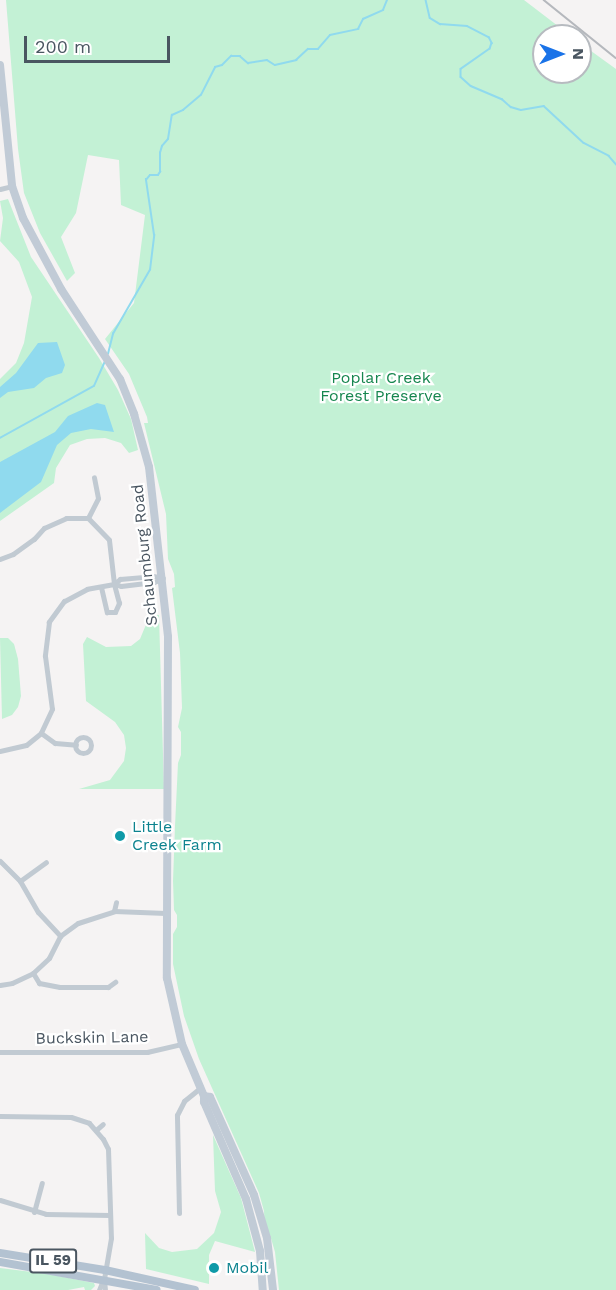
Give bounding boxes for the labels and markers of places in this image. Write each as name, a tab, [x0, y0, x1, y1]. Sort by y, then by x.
place label: Little Creek Farm	[132, 817, 222, 855]
marker: Little Creek Farm	[113, 829, 127, 843]
place label: Mobil	[226, 1258, 268, 1278]
marker: Mobil	[207, 1261, 221, 1275]

